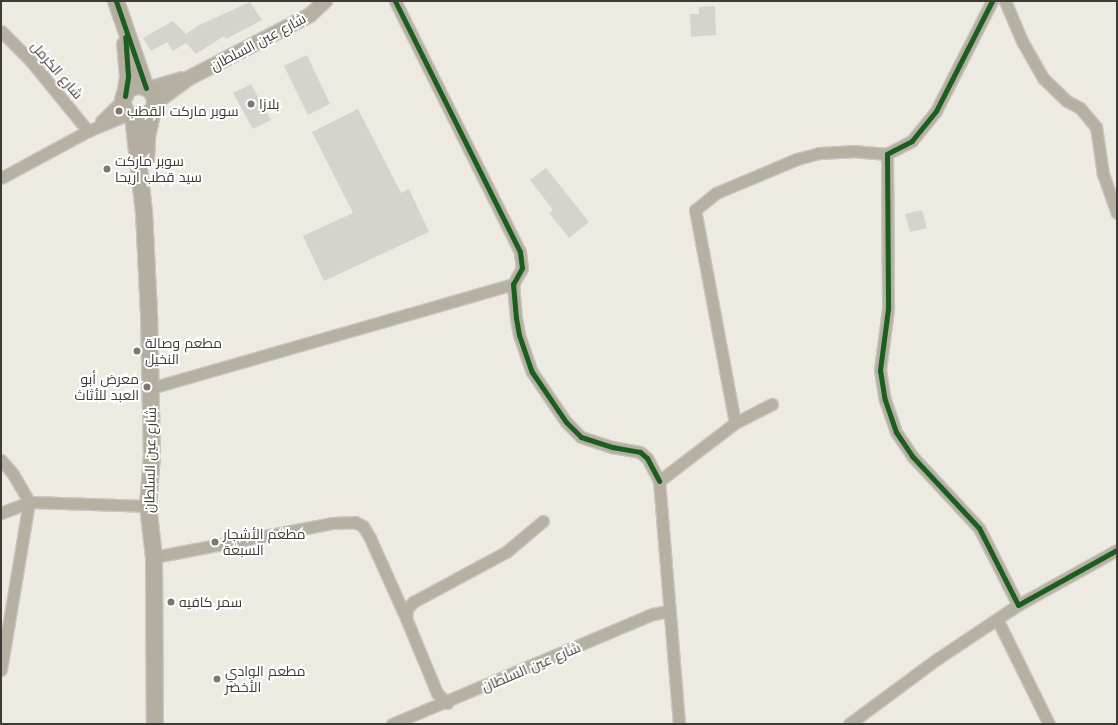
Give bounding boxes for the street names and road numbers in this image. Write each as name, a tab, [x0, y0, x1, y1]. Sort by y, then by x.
street label: شارع عين السلطان	[207, 10, 309, 74]
street label: شارع الكرمل	[27, 38, 87, 102]
street label: شارع عين السلطان	[141, 407, 159, 513]
street label: شارع عين السلطان	[479, 639, 583, 695]

